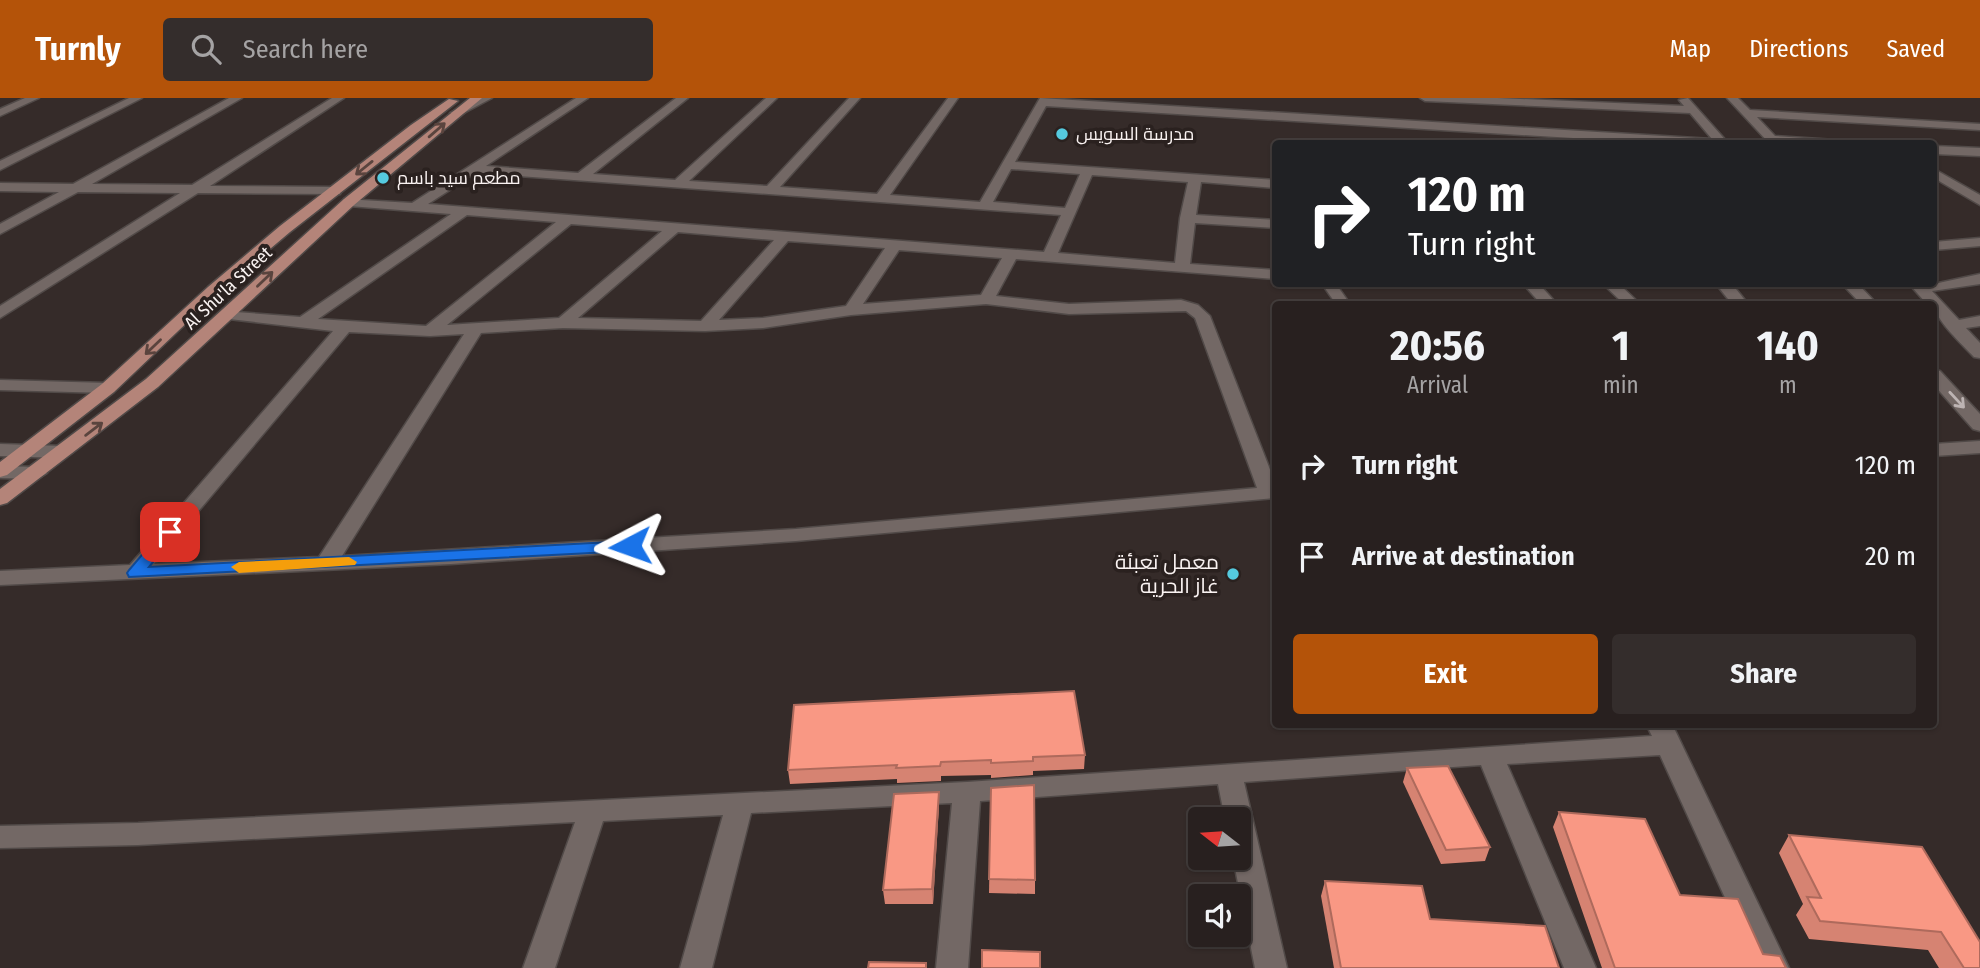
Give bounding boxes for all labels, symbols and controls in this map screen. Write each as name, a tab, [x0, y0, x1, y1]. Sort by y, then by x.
search box	[163, 18, 653, 81]
text: Turnly	[35, 29, 121, 69]
icon: search	[187, 30, 225, 68]
text: Search here	[243, 34, 368, 65]
text: Map	[1670, 35, 1711, 63]
text: Directions	[1749, 35, 1848, 63]
text: Saved	[1886, 35, 1945, 63]
one-way arrow	[427, 122, 445, 138]
place label: مدرسة السويس	[1076, 123, 1194, 145]
marker: مدرسة السويس	[1054, 126, 1070, 142]
one-way arrow	[355, 160, 373, 176]
text: 120 m	[1408, 165, 1526, 224]
place label: مطعم سيد باسم	[397, 167, 520, 190]
icon: right	[1293, 168, 1384, 259]
marker: مطعم سيد باسم	[375, 170, 391, 186]
text: Turn right	[1408, 225, 1535, 263]
street label: Al Shu'la Street	[180, 242, 276, 334]
one-way arrow	[256, 271, 273, 288]
text: 20:56	[1390, 321, 1485, 371]
text: 1	[1612, 321, 1630, 371]
text: 140	[1757, 321, 1819, 371]
one-way arrow	[145, 338, 162, 355]
text: Arrival	[1407, 371, 1468, 399]
text: min	[1603, 371, 1639, 399]
text: m	[1779, 371, 1797, 399]
one-way arrow	[1949, 391, 1965, 409]
one-way arrow	[84, 421, 102, 436]
icon: right	[1293, 447, 1331, 485]
text: Turn right	[1352, 450, 1458, 481]
text: 120 m	[1855, 450, 1916, 481]
pin	[140, 502, 200, 562]
position arrow	[593, 509, 667, 583]
icon: arrive	[151, 513, 189, 551]
icon: arrive	[1293, 538, 1331, 576]
text: Arrive at destination	[1352, 541, 1575, 572]
text: 20 m	[1865, 541, 1916, 572]
place label: معمل تعبئة غاز الحرية	[1115, 549, 1219, 599]
marker: معمل تعبئة غاز الحرية	[1225, 566, 1241, 582]
button: Exit	[1293, 634, 1598, 714]
button: Share	[1612, 634, 1916, 714]
north arrow	[1188, 807, 1251, 870]
map controls	[1188, 807, 1251, 947]
button: sound	[1188, 884, 1251, 947]

